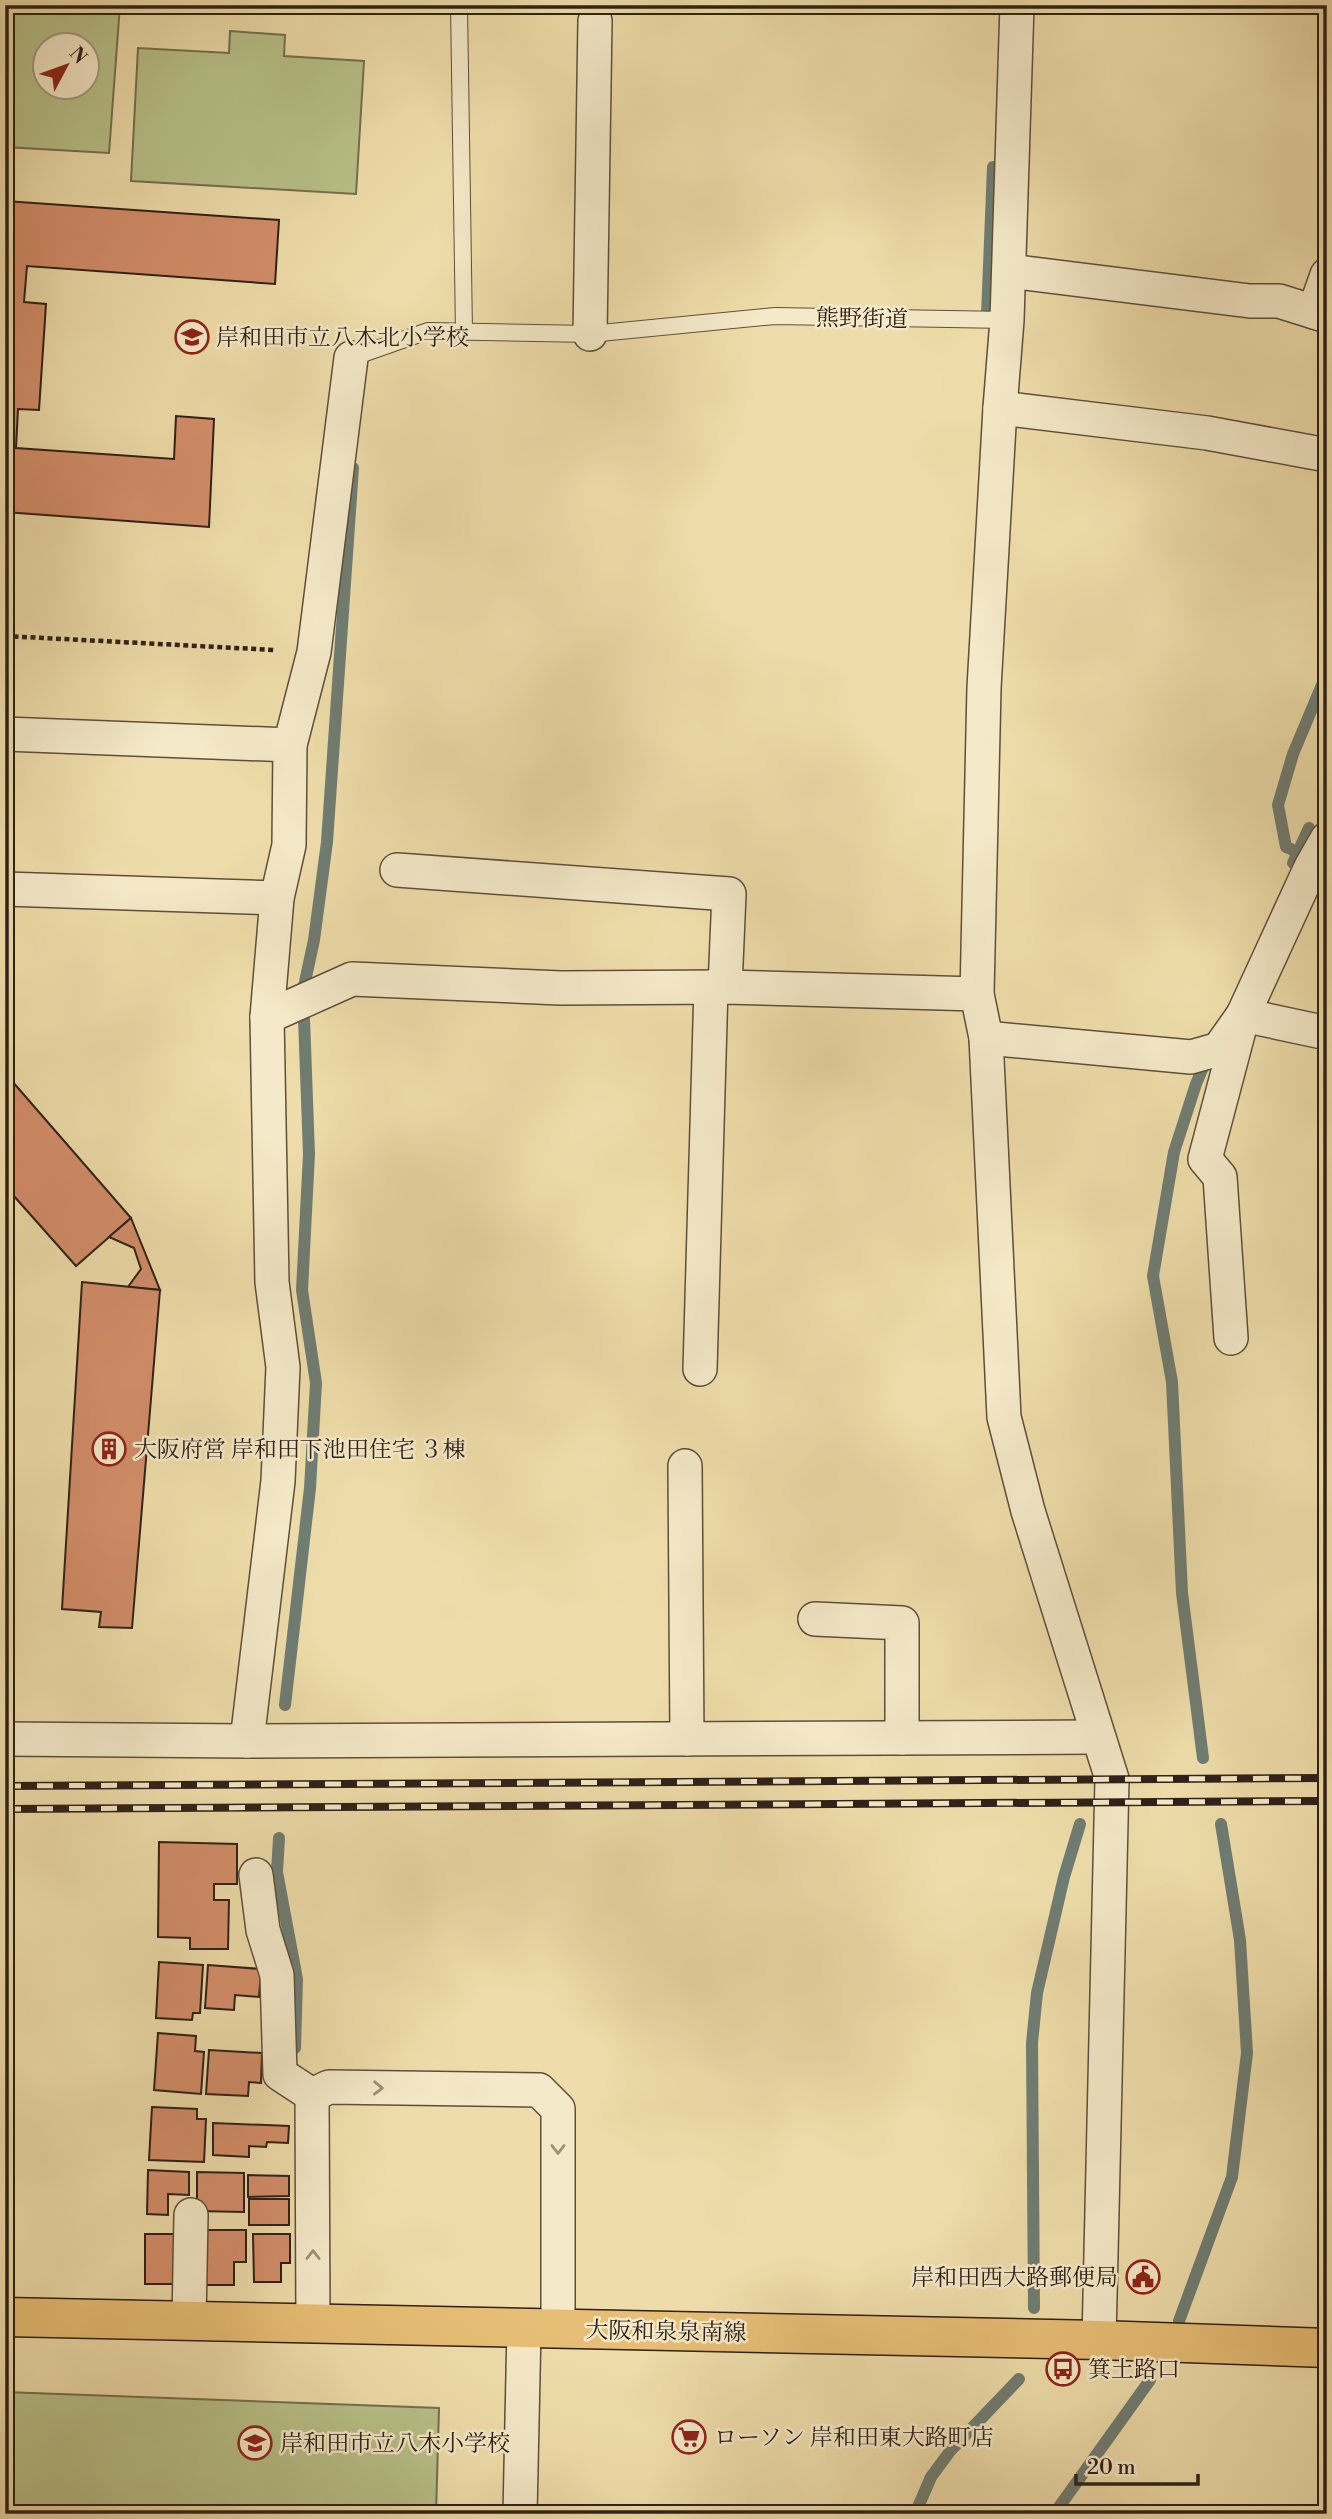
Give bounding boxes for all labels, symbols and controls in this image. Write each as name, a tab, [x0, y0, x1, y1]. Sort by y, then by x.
north arrow	[32, 32, 102, 102]
text: N	[64, 42, 92, 69]
street label: 熊野街道	[816, 304, 908, 334]
school or university icon: 岸和田市立八木北小学校	[173, 318, 211, 356]
place label: 岸和田市立八木北小学校	[216, 324, 469, 352]
building icon: 大阪府営 岸和田下池田住宅 ３棟	[90, 1430, 128, 1468]
place label: 大阪府営 岸和田下池田住宅 ３棟	[134, 1436, 465, 1464]
one-way arrow	[373, 2080, 384, 2096]
one-way arrow	[550, 2144, 566, 2155]
one-way arrow	[305, 2249, 321, 2260]
public building icon: 岸和田西大路郵便局	[1124, 2258, 1162, 2296]
place label: 岸和田西大路郵便局	[911, 2264, 1118, 2292]
street label: 大阪和泉泉南線	[585, 2317, 747, 2347]
bus stop icon: 箕土路口	[1044, 2350, 1082, 2388]
place label: 箕土路口	[1088, 2356, 1180, 2384]
supermarket icon: ローソン 岸和田東大路町店	[670, 2418, 708, 2456]
school or university icon: 岸和田市立八木小学校	[236, 2424, 274, 2462]
place label: ローソン 岸和田東大路町店	[714, 2424, 994, 2452]
place label: 岸和田市立八木小学校	[280, 2430, 510, 2458]
scale bar	[1076, 2442, 1199, 2486]
text: 20 m	[1087, 2455, 1136, 2481]

